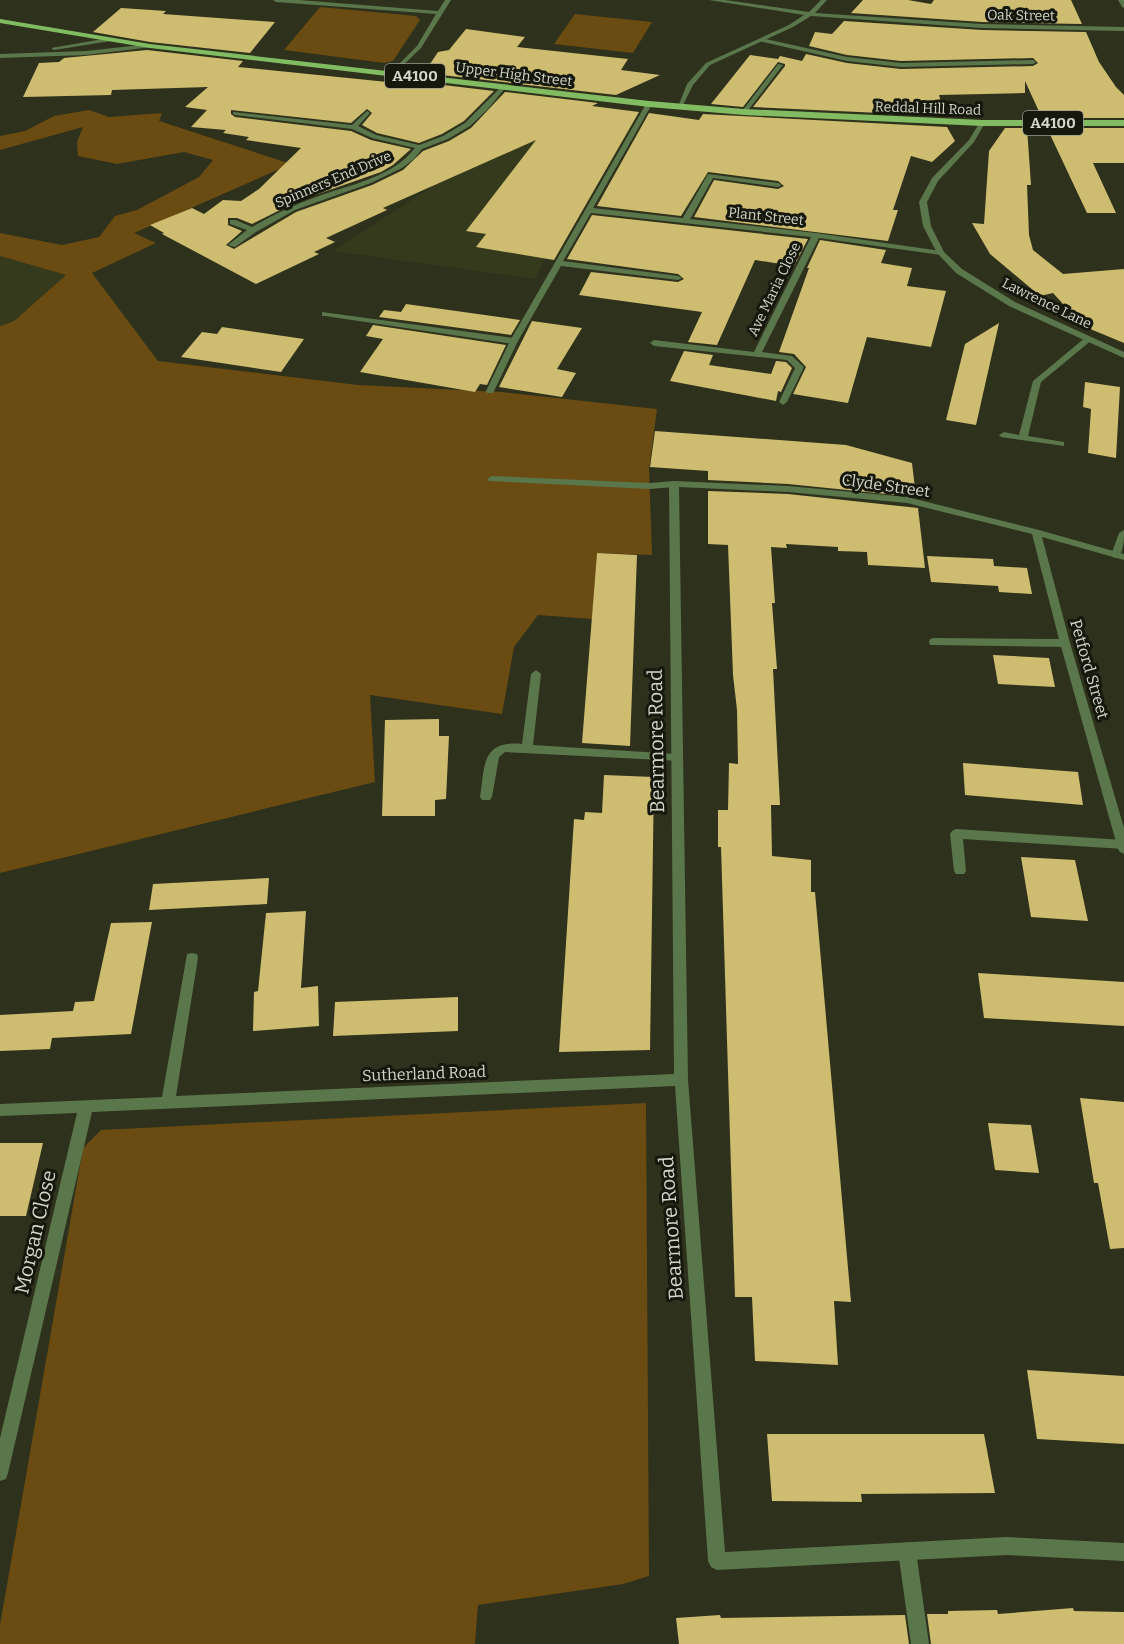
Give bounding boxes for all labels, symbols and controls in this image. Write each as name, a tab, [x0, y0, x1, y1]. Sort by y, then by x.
street label: Oak Street	[987, 6, 1055, 25]
street label: Upper High Street	[454, 59, 573, 90]
road number: A4100	[385, 64, 445, 88]
street label: Reddal Hill Road	[874, 98, 982, 119]
road number: A4100	[1023, 111, 1083, 135]
street label: Spinners End Drive	[273, 147, 394, 212]
street label: Plant Street	[727, 204, 805, 229]
street label: Ave Maria Close	[744, 240, 804, 339]
street label: Lawrence Lane	[999, 274, 1094, 332]
street label: Clyde Street	[841, 470, 931, 501]
street label: Petford Street	[1066, 617, 1113, 721]
street label: Bearmore Road	[643, 669, 669, 813]
street label: Sutherland Road	[362, 1062, 487, 1085]
street label: Bearmore Road	[654, 1155, 688, 1301]
street label: Morgan Close	[9, 1168, 61, 1296]

